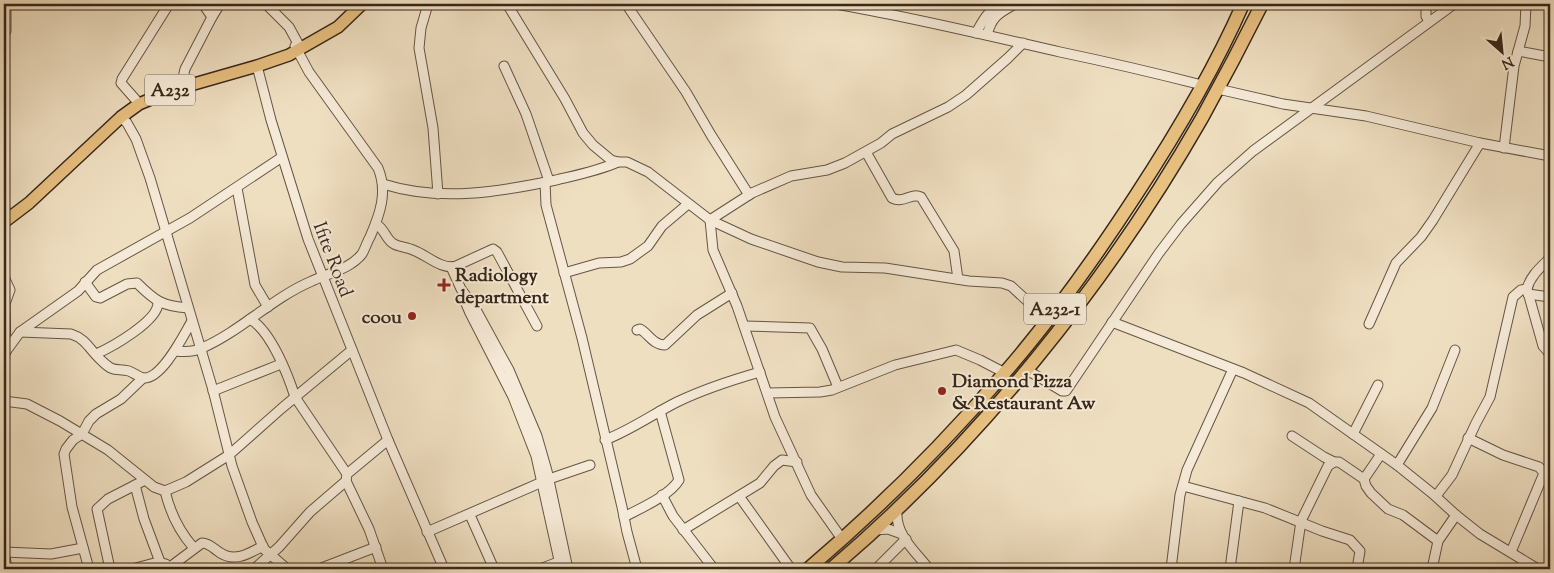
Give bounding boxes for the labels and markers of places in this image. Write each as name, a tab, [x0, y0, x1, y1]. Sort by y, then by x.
place label: Radiology department	[455, 263, 549, 312]
marker: Radiology department	[437, 278, 451, 292]
place label: coou	[362, 305, 402, 332]
marker: coou	[406, 310, 418, 322]
place label: Diamond Pizza & Restaurant Aw	[952, 369, 1096, 418]
marker: Diamond Pizza & Restaurant Aw	[936, 385, 948, 397]

